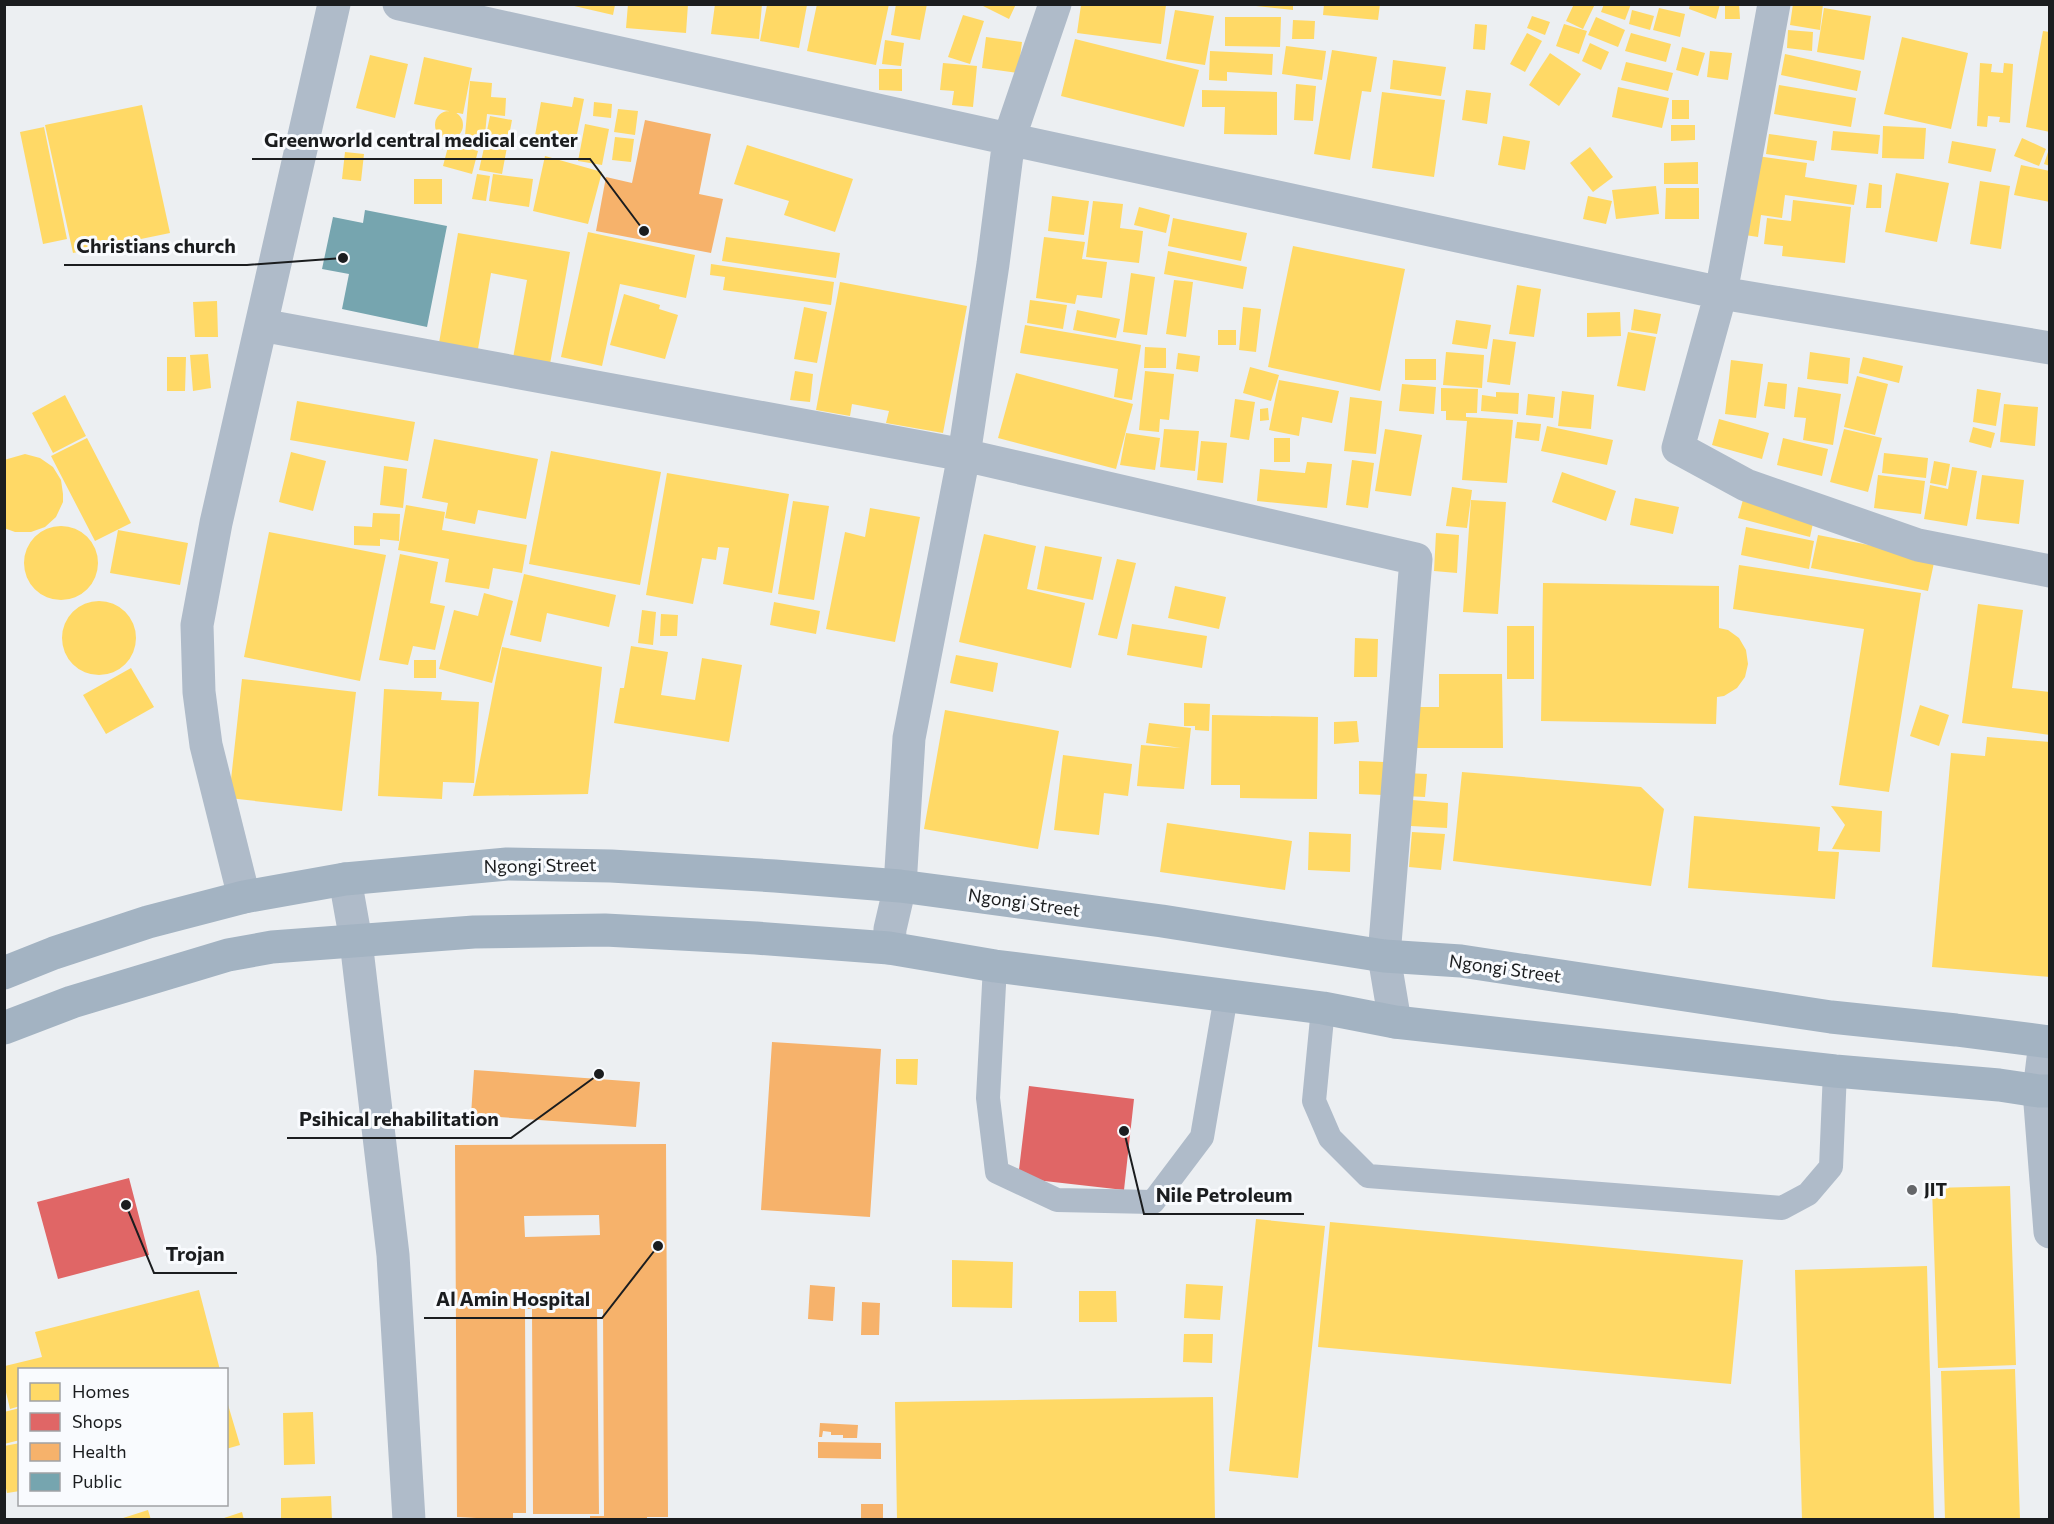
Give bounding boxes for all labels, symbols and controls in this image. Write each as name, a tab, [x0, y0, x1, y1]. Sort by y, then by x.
callout: Greenworld central medical center	[252, 121, 590, 159]
text: Greenworld central medical center	[264, 127, 578, 151]
callout: Christians church	[64, 227, 247, 265]
text: Christians church	[76, 233, 236, 257]
street label: Ngongi Street	[483, 853, 597, 877]
street label: Ngongi Street	[967, 883, 1082, 921]
street label: Ngongi Street	[1448, 949, 1563, 987]
callout: Psihical rehabilitation	[287, 1100, 511, 1138]
text: Psihical rehabilitation	[299, 1106, 499, 1130]
callout: Nile Petroleum	[1144, 1176, 1304, 1214]
place label: JIT	[1924, 1178, 1947, 1200]
text: Nile Petroleum	[1156, 1182, 1292, 1206]
marker: JIT	[1905, 1183, 1919, 1197]
callout: Trojan	[154, 1235, 237, 1273]
text: Trojan	[165, 1241, 225, 1265]
callout: Al Amin Hospital	[424, 1280, 602, 1318]
text: Al Amin Hospital	[436, 1286, 590, 1310]
legend	[18, 1368, 228, 1506]
text: Homes	[72, 1380, 130, 1402]
text: Shops	[72, 1410, 122, 1432]
text: Health	[72, 1440, 127, 1462]
text: Public	[72, 1470, 122, 1492]

